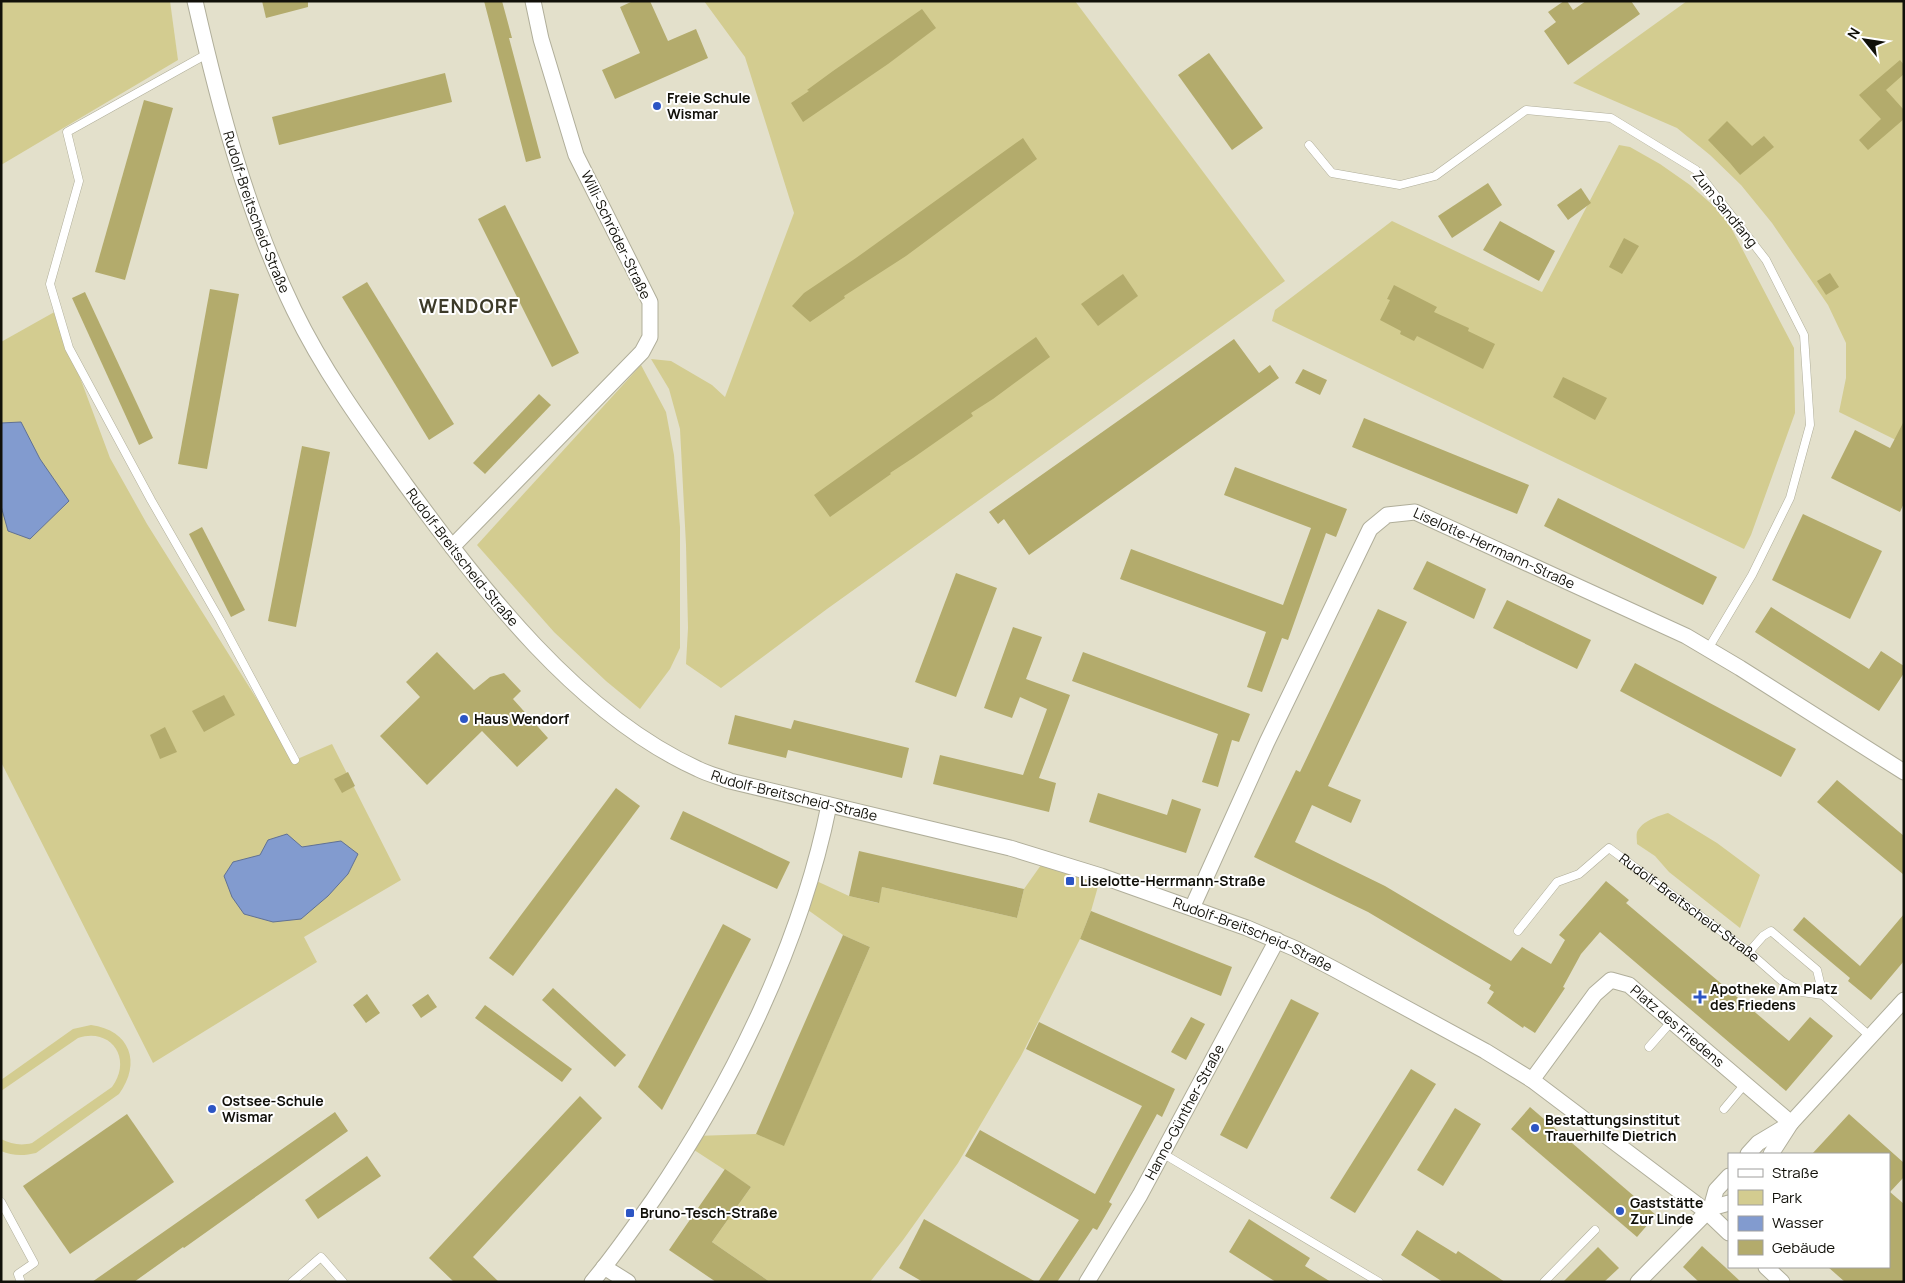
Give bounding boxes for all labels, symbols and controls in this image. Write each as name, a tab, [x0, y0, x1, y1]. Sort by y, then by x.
north arrow	[1840, 15, 1890, 65]
text: N	[1843, 24, 1864, 42]
place label: Freie Schule Wismar	[667, 88, 751, 123]
marker: Freie Schule Wismar	[651, 100, 663, 112]
street label: Rudolf-Breitscheid-Straße	[219, 129, 295, 296]
street label: Zum Sandfang	[1689, 166, 1762, 251]
street label: Willi-Schröder-Straße	[577, 168, 656, 302]
district label: WENDORF	[419, 293, 519, 319]
street label: Rudolf-Breitscheid-Straße	[402, 484, 523, 630]
street label: Liselotte-Herrmann-Straße	[1411, 503, 1578, 593]
place label: Haus Wendorf	[474, 709, 570, 728]
marker: Haus Wendorf	[458, 713, 470, 725]
street label: Rudolf-Breitscheid-Straße	[709, 765, 879, 825]
street label: Rudolf-Breitscheid-Straße	[1616, 849, 1764, 966]
place label: Liselotte-Herrmann-Straße	[1080, 871, 1265, 890]
marker: Liselotte-Herrmann-Straße	[1064, 875, 1076, 887]
street label: Rudolf-Breitscheid-Straße	[1171, 892, 1336, 976]
place label: Apotheke Am Platz des Friedens	[1710, 979, 1838, 1014]
street label: Platz des Friedens	[1627, 980, 1729, 1071]
marker: Apotheke Am Platz des Friedens	[1694, 991, 1706, 1003]
street label: Hanno-Günther-Straße	[1140, 1041, 1228, 1183]
place label: Ostsee-Schule Wismar	[222, 1091, 324, 1126]
marker: Ostsee-Schule Wismar	[206, 1103, 218, 1115]
place label: Bestattungsinstitut Trauerhilfe Dietrich	[1545, 1110, 1680, 1145]
marker: Bestattungsinstitut Trauerhilfe Dietrich	[1529, 1122, 1541, 1134]
legend	[1728, 1153, 1890, 1268]
text: Straße	[1772, 1162, 1819, 1183]
text: Park	[1772, 1187, 1802, 1208]
place label: Gaststätte Zur Linde	[1630, 1193, 1703, 1228]
place label: Bruno-Tesch-Straße	[640, 1203, 777, 1222]
marker: Gaststätte Zur Linde	[1614, 1205, 1626, 1217]
marker: Bruno-Tesch-Straße	[624, 1207, 636, 1219]
text: Wasser	[1772, 1212, 1824, 1233]
text: Gebäude	[1772, 1237, 1835, 1258]

